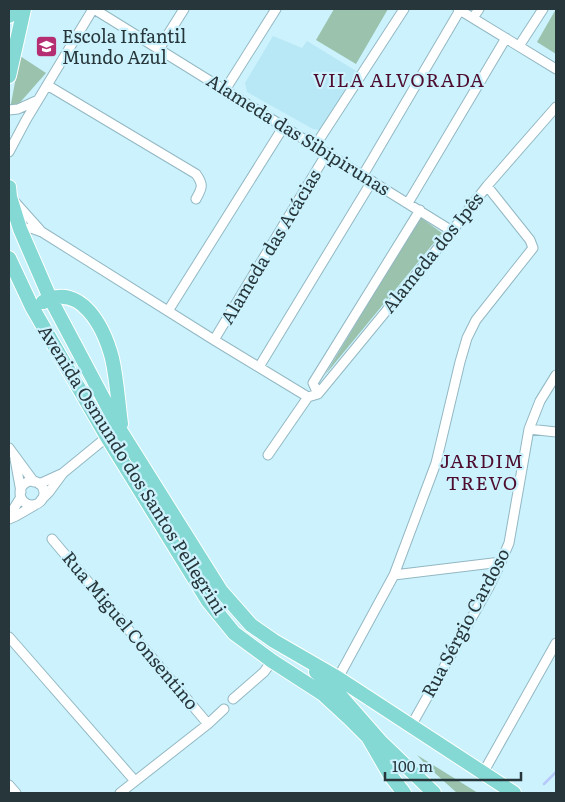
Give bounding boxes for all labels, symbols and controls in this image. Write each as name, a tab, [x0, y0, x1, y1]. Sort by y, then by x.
place label: Escola Infantil Mundo Azul	[62, 22, 186, 70]
school or university icon: Escola Infantil Mundo Azul	[34, 35, 58, 59]
district label: VILA ALVORADA	[313, 65, 485, 93]
street label: Alameda das Sibipirunas	[202, 66, 396, 201]
street label: Alameda das Acácias	[213, 164, 327, 329]
street label: Alameda dos Ipês	[375, 186, 489, 318]
street label: Avenida Osmundo dos Santos Pellegrini	[32, 319, 234, 619]
district label: JARDIM TREVO	[440, 446, 524, 496]
street label: Rua Sérgio Cardoso	[414, 543, 515, 702]
street label: Rua Miguel Consentino	[57, 545, 206, 715]
scale bar	[385, 750, 521, 782]
text: 100 m	[392, 754, 433, 777]

